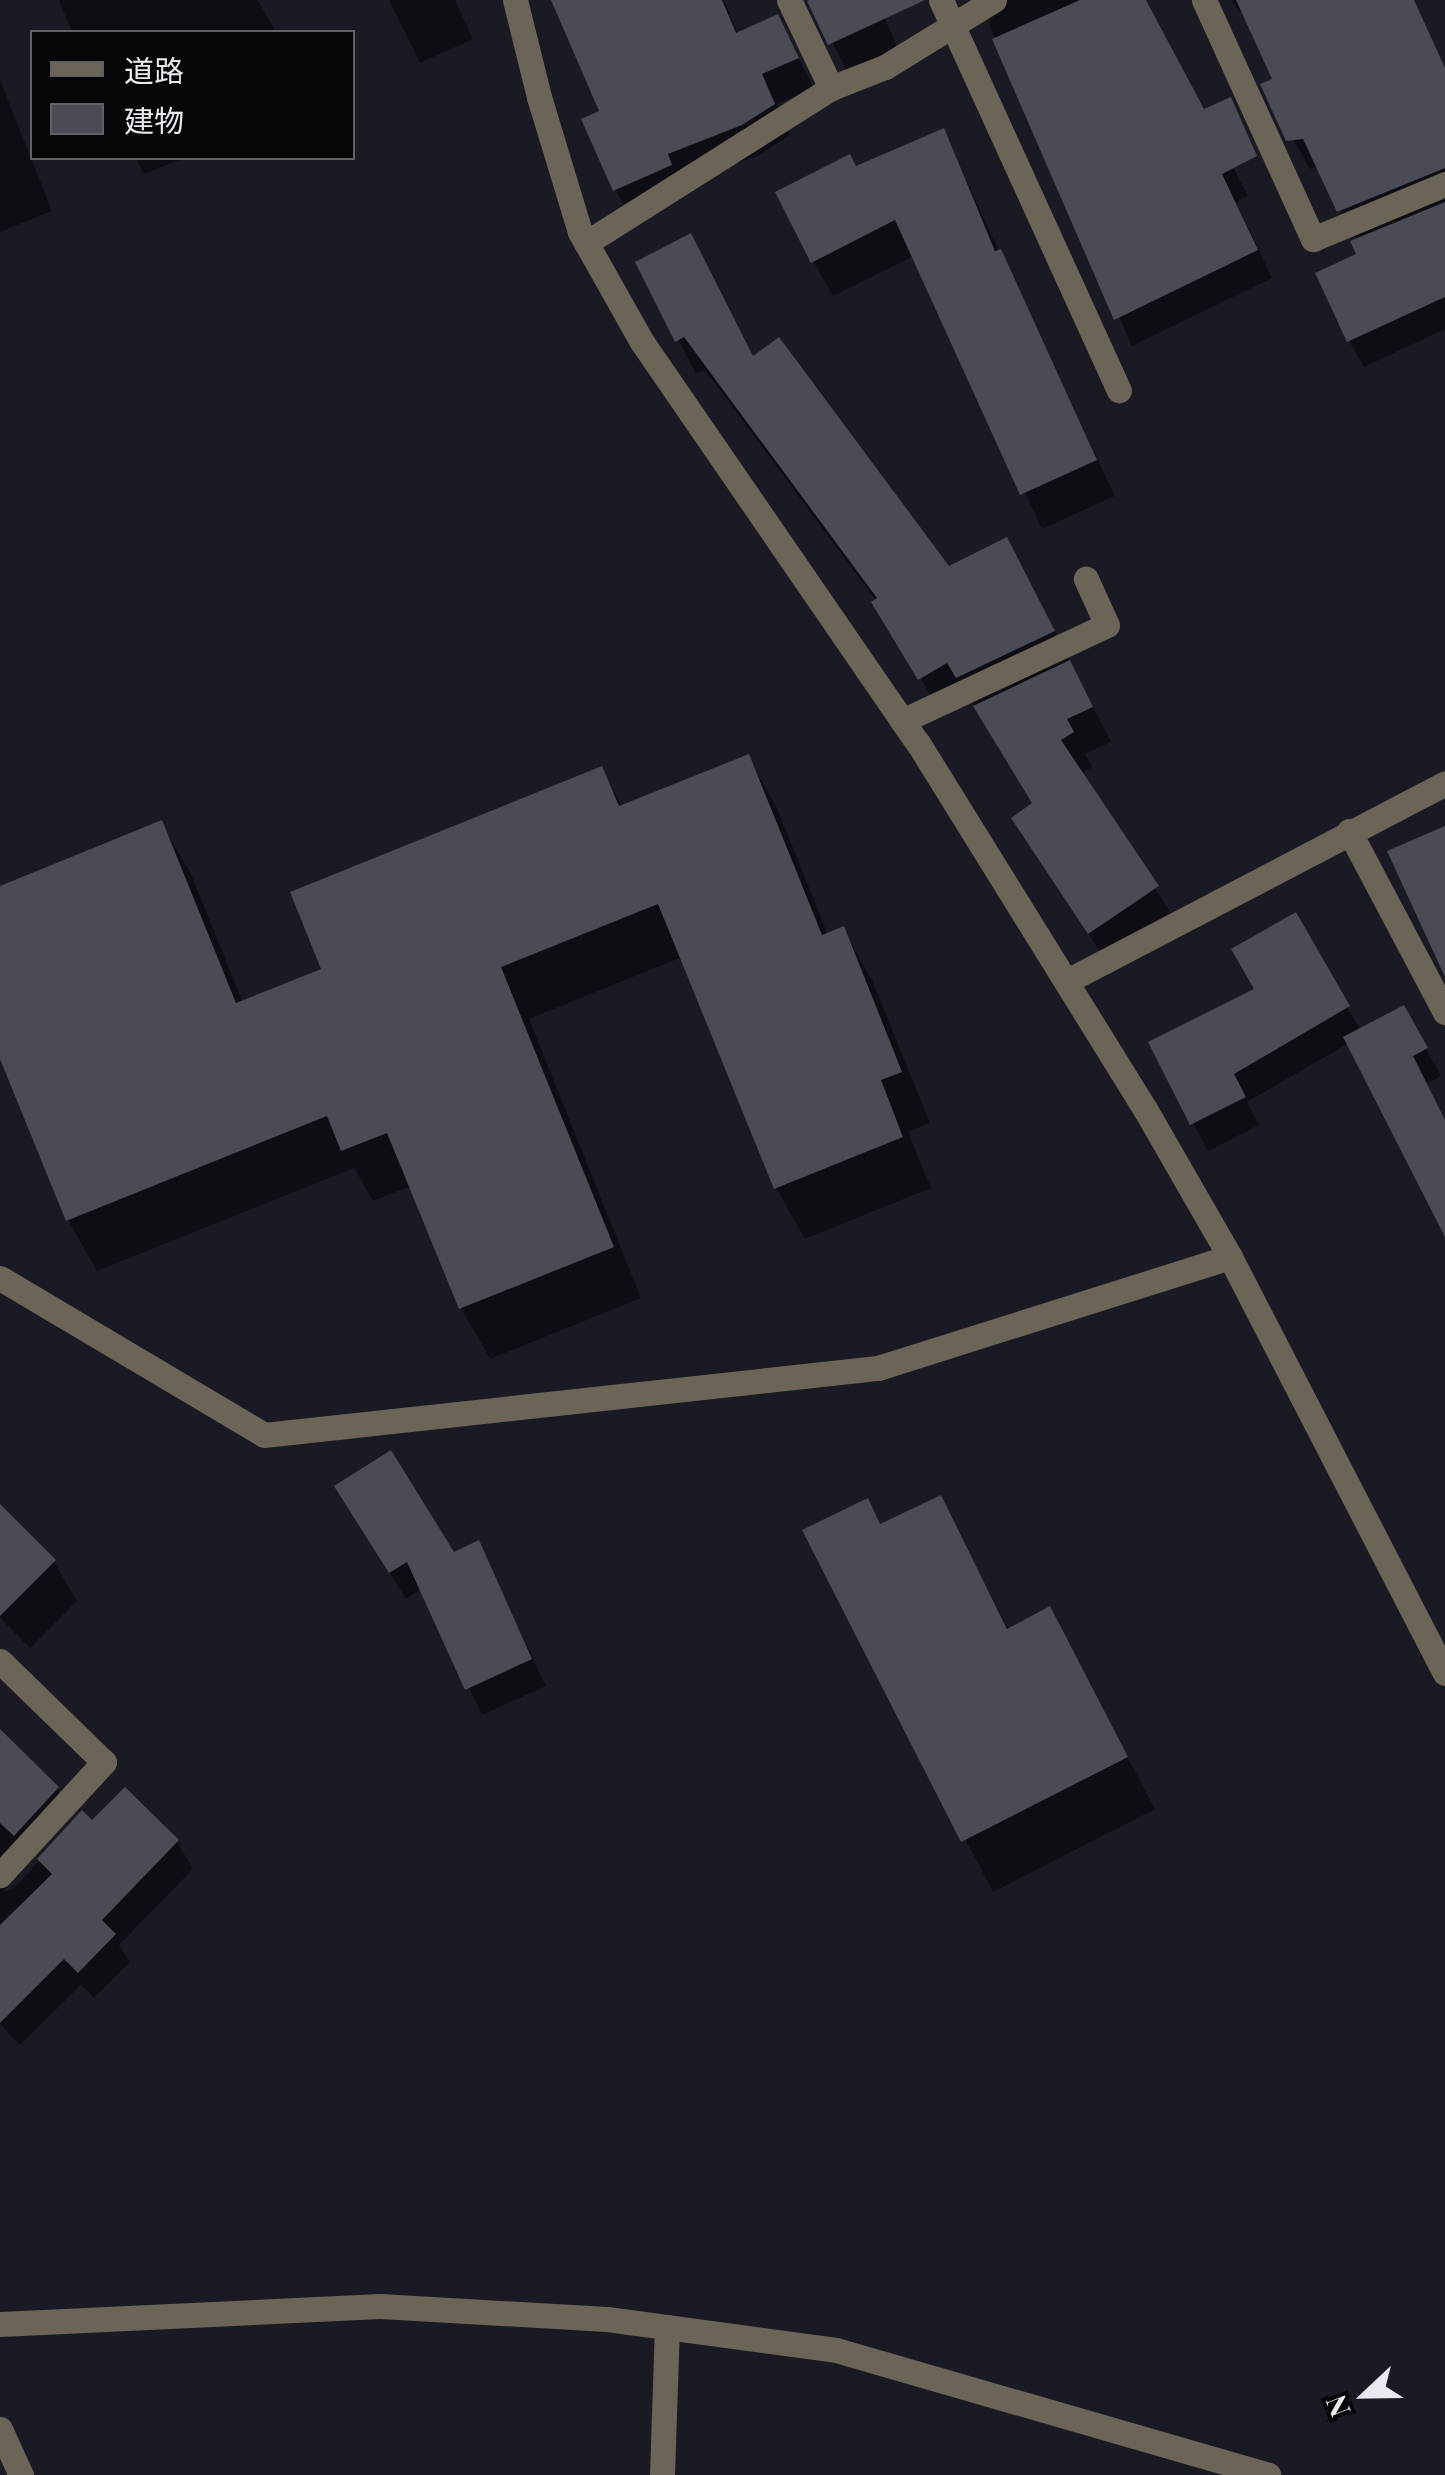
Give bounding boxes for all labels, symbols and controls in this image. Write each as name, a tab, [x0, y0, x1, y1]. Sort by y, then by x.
legend	[30, 30, 355, 160]
text: 道路	[124, 50, 184, 90]
text: 建物	[124, 100, 184, 140]
north arrow	[1315, 2345, 1415, 2445]
text: N	[1316, 2390, 1358, 2423]

